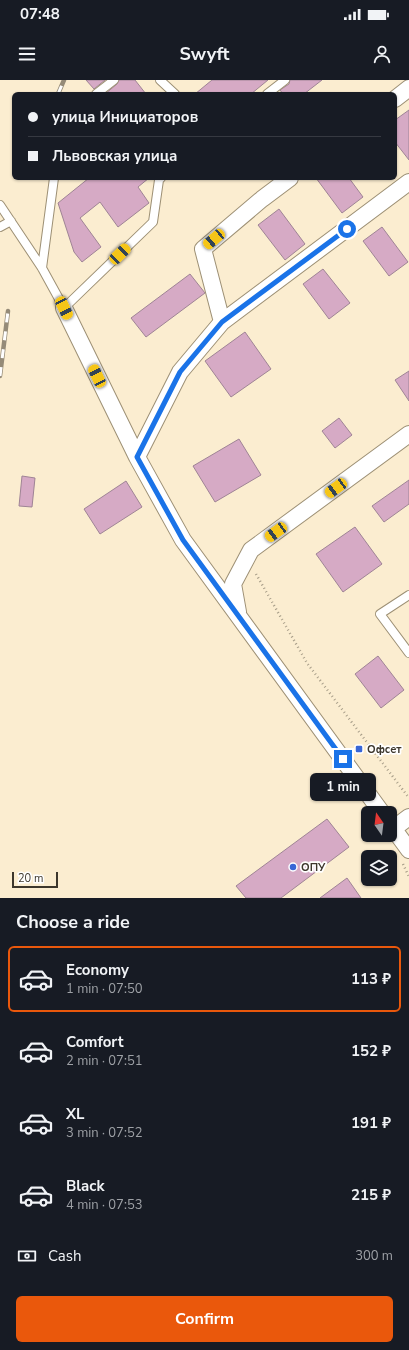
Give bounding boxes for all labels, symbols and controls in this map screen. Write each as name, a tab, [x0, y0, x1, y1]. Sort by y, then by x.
text: 07:48	[20, 4, 60, 24]
text: Swyft	[180, 42, 229, 66]
icon: menu	[16, 43, 38, 65]
icon: person	[371, 43, 393, 65]
text: улица Инициаторов	[52, 107, 198, 127]
text: Львовская улица	[52, 146, 177, 166]
route start	[338, 220, 356, 238]
car	[201, 227, 227, 251]
car	[107, 241, 133, 267]
car	[53, 295, 75, 321]
car	[86, 363, 108, 389]
car	[323, 476, 349, 500]
car	[263, 520, 289, 544]
place label: Офсет	[367, 742, 402, 757]
marker: Офсет	[354, 744, 364, 754]
route end	[334, 750, 352, 768]
callout: 1 min	[310, 773, 376, 801]
text: 1 min	[326, 778, 360, 796]
north arrow	[361, 806, 397, 842]
map controls	[361, 806, 397, 886]
button: layers	[361, 850, 397, 886]
place label: ОПУ	[301, 860, 326, 875]
marker: ОПУ	[288, 862, 298, 872]
scale bar	[12, 870, 58, 889]
text: 20 m	[18, 871, 43, 886]
text: Choose a ride	[16, 910, 130, 934]
text: Economy	[66, 960, 129, 980]
icon: car	[18, 961, 54, 997]
text: 113 ₽	[351, 969, 391, 989]
text: 1 min · 07:50	[66, 980, 142, 998]
text: Comfort	[66, 1032, 123, 1052]
icon: car	[18, 1033, 54, 1069]
text: 152 ₽	[351, 1041, 391, 1061]
text: 2 min · 07:51	[66, 1052, 142, 1070]
text: XL	[66, 1104, 85, 1124]
icon: car	[18, 1105, 54, 1141]
text: 191 ₽	[351, 1113, 391, 1133]
text: 3 min · 07:52	[66, 1124, 142, 1142]
text: Black	[66, 1176, 104, 1196]
icon: car	[18, 1177, 54, 1213]
text: 215 ₽	[351, 1185, 391, 1205]
text: 4 min · 07:53	[66, 1196, 142, 1214]
icon: cash	[16, 1245, 38, 1267]
text: Cash	[48, 1246, 82, 1266]
text: 300 m	[355, 1247, 393, 1265]
button: Confirm	[16, 1296, 393, 1342]

